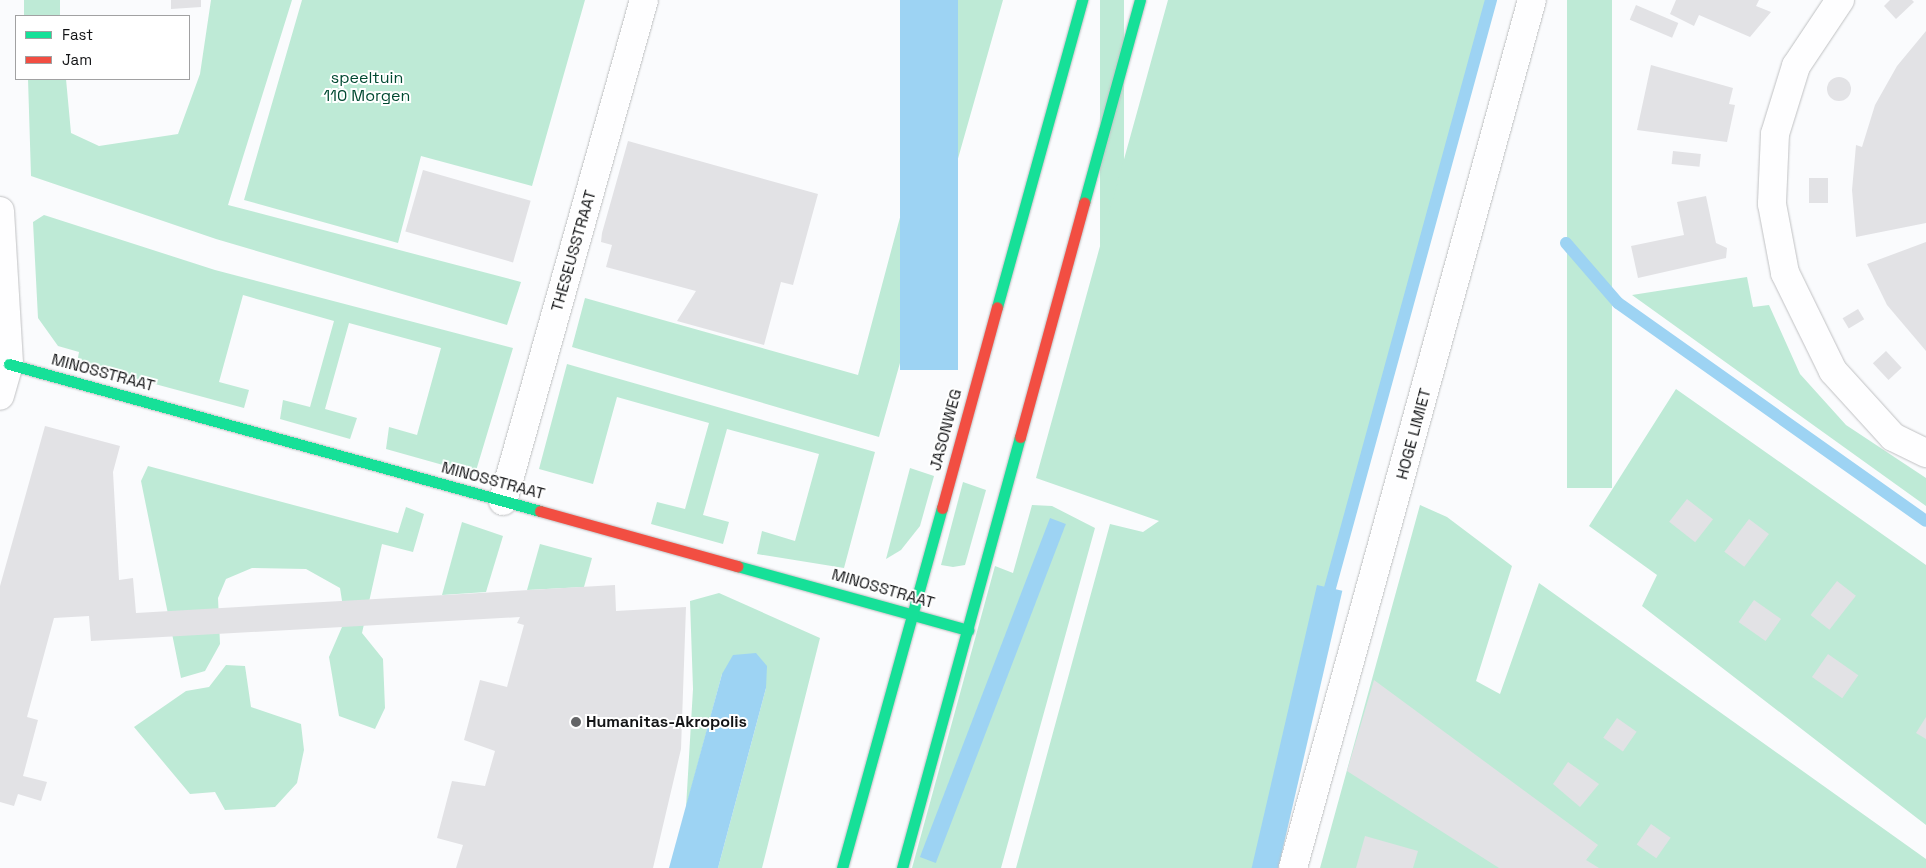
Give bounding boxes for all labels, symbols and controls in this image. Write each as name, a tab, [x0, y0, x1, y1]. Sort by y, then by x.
legend	[15, 15, 190, 80]
text: Fast	[62, 25, 93, 44]
text: Jam	[62, 50, 92, 69]
park label: speeltuin 110 Morgen	[324, 68, 410, 106]
street label: THESEUSSTRAAT	[547, 188, 601, 314]
street label: MINOSSTRAAT	[49, 350, 157, 396]
street label: HOGE LIMIET	[1393, 386, 1435, 482]
street label: JASONWEG	[926, 387, 966, 473]
street label: MINOSSTRAAT	[439, 458, 547, 504]
street label: MINOSSTRAAT	[829, 565, 937, 613]
place label: Humanitas-Akropolis	[586, 712, 747, 732]
marker: Humanitas-Akropolis	[570, 716, 582, 728]

